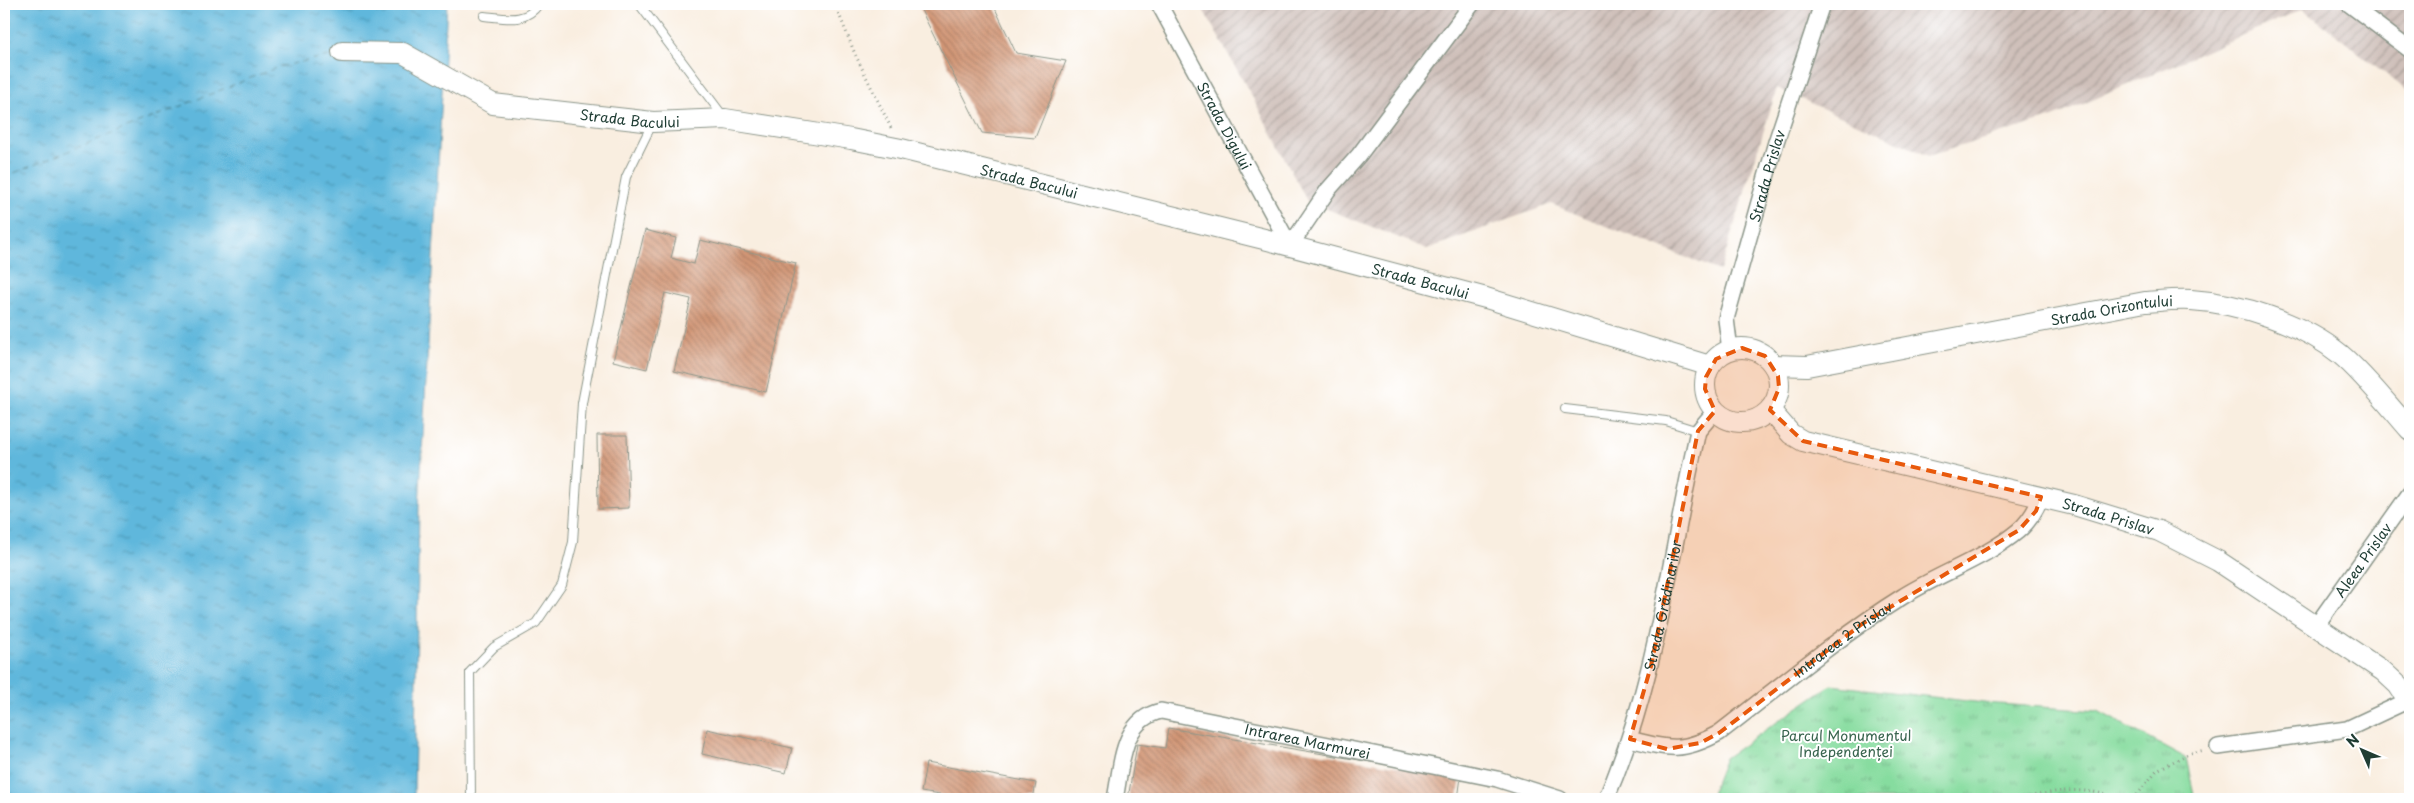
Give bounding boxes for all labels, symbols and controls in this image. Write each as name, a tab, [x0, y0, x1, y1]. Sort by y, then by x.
street label: Strada Digului	[1192, 78, 1257, 173]
street label: Strada Bacului	[579, 103, 680, 133]
street label: Strada Prislav	[1743, 127, 1790, 224]
street label: Strada Bacului	[978, 159, 1080, 203]
street label: Strada Bacului	[1369, 258, 1472, 304]
street label: Strada Orizontului	[2049, 289, 2174, 330]
street label: Strada Prislav	[2060, 492, 2157, 539]
street label: Aleea Prislav	[2329, 518, 2396, 601]
street label: Strada Grădinarilor	[1638, 537, 1686, 673]
street label: Intrarea 2 Prislav	[1788, 596, 1896, 682]
street label: Intrarea Marmurei	[1243, 718, 1372, 764]
park label: Parcul Monumentul Independenței	[1781, 725, 1911, 762]
north arrow	[2336, 726, 2386, 776]
text: N	[2341, 729, 2364, 752]

